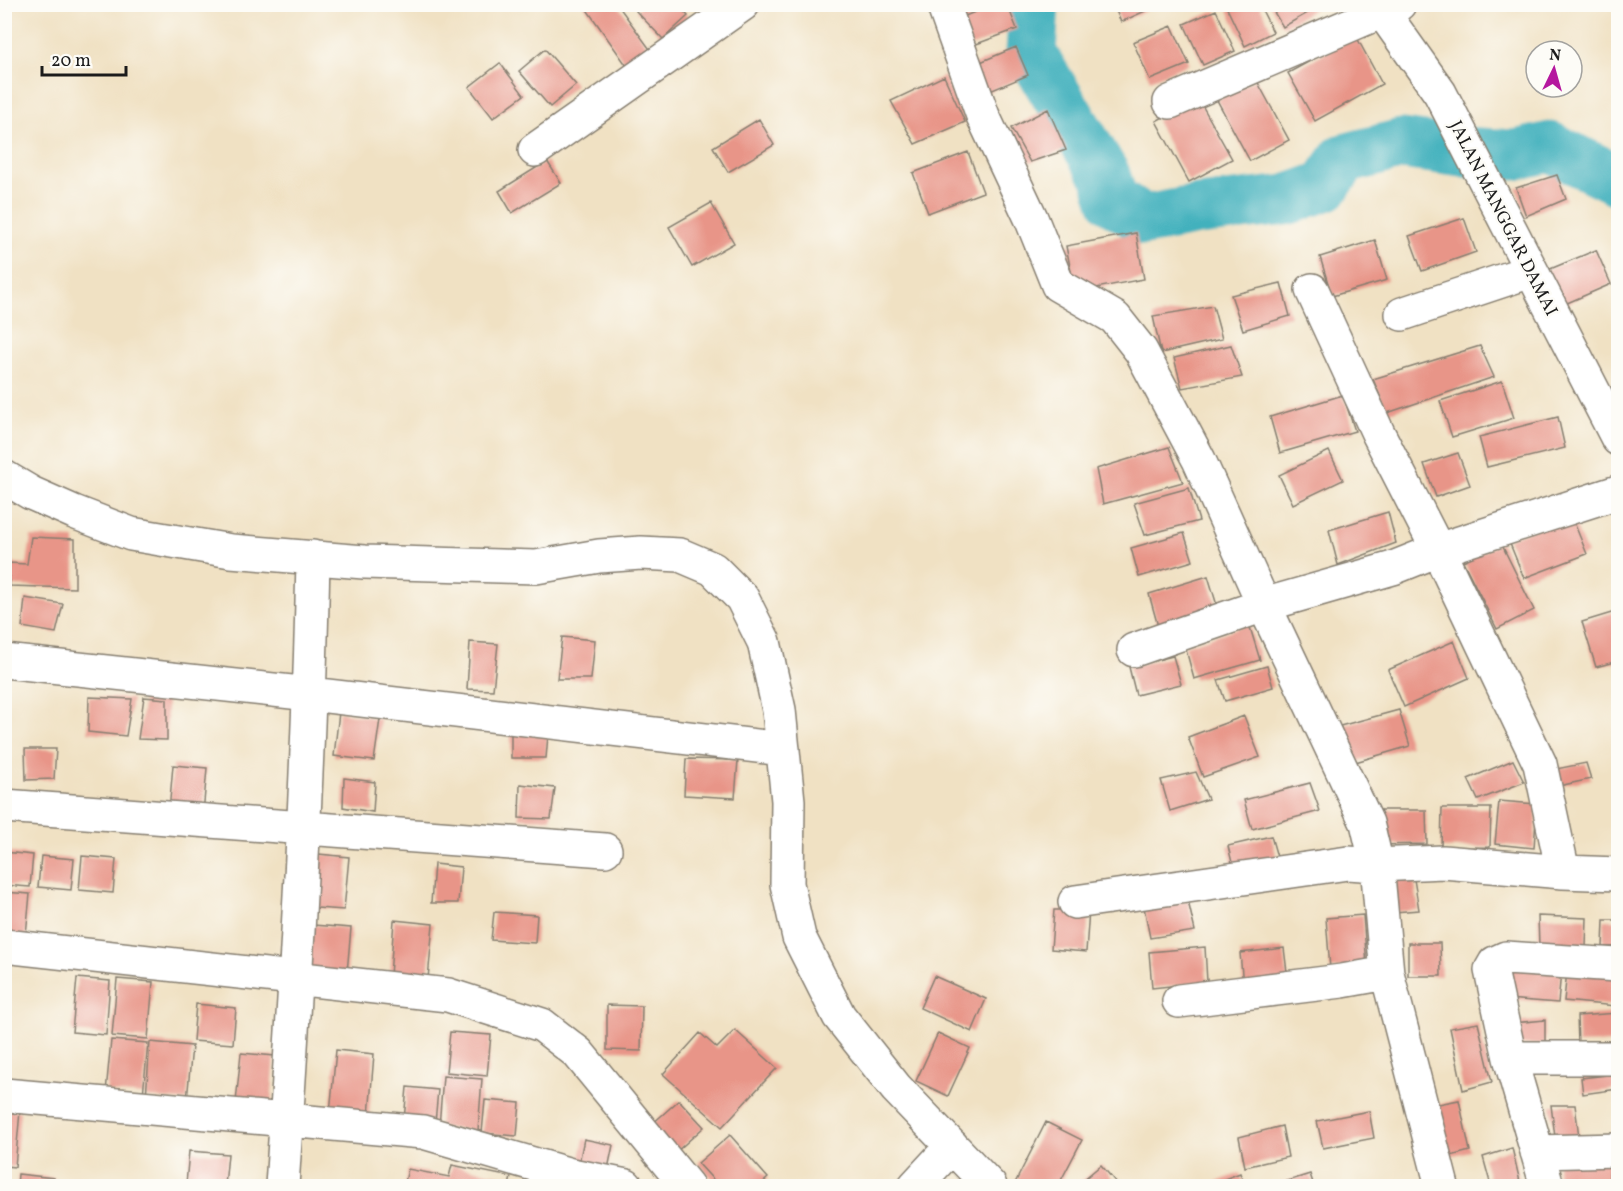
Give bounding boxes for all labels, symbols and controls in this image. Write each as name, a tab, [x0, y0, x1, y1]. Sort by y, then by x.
scale bar	[42, 39, 126, 77]
north arrow	[1524, 39, 1584, 99]
text: N	[1548, 45, 1562, 68]
text: 20 m	[51, 49, 91, 74]
street label: JALAN MANGGAR DAMAI	[1442, 116, 1563, 321]

